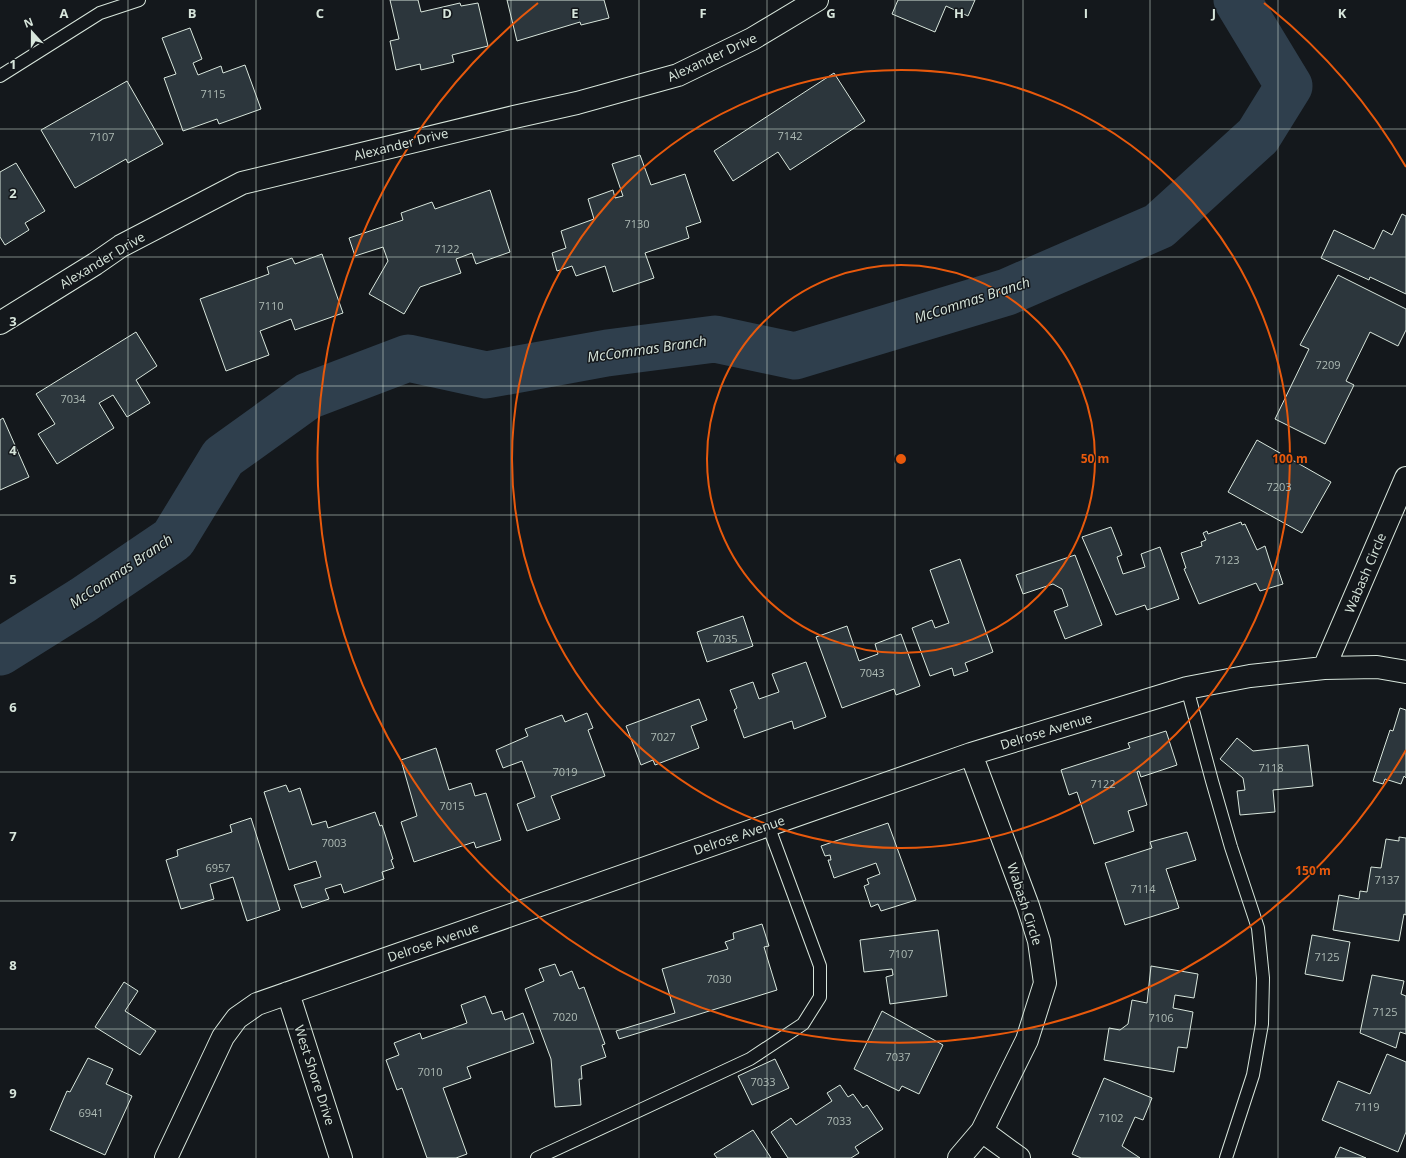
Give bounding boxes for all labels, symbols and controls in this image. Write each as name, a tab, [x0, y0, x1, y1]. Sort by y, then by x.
text: A	[60, 4, 69, 22]
text: B	[188, 4, 197, 22]
text: C	[316, 4, 324, 22]
text: D	[442, 4, 452, 22]
text: E	[571, 4, 579, 22]
text: F	[699, 4, 707, 22]
text: G	[826, 4, 836, 22]
text: H	[954, 4, 964, 22]
text: I	[1084, 4, 1088, 22]
text: J	[1211, 4, 1216, 22]
text: K	[1338, 4, 1347, 22]
north arrow	[12, 12, 52, 52]
text: N	[21, 14, 35, 31]
street label: Alexander Drive	[664, 28, 760, 86]
text: 1	[9, 55, 17, 73]
house number: 7115	[200, 86, 226, 101]
street label: Alexander Drive	[352, 124, 450, 164]
house number: 7142	[777, 128, 803, 143]
house number: 7107	[89, 129, 115, 144]
text: 2	[9, 184, 17, 202]
house number: 7130	[624, 216, 650, 231]
street label: Alexander Drive	[56, 227, 148, 293]
house number: 7122	[434, 241, 460, 256]
water label: McCommas Branch	[912, 272, 1032, 327]
house number: 7110	[258, 298, 284, 313]
text: 3	[9, 312, 17, 330]
water label: McCommas Branch	[586, 331, 708, 366]
house number: 7209	[1315, 357, 1341, 372]
house number: 7034	[60, 391, 86, 406]
text: 4	[9, 441, 17, 459]
text: 50 m	[1081, 450, 1109, 467]
text: 100 m	[1272, 450, 1308, 467]
centre of rings	[894, 452, 908, 466]
house number: 7203	[1266, 479, 1292, 494]
water label: McCommas Branch	[65, 529, 176, 612]
street label: Wabash Circle	[1340, 530, 1390, 616]
house number: 7123	[1214, 552, 1240, 567]
text: 5	[9, 570, 17, 588]
house number: 7035	[712, 631, 738, 646]
house number: 7043	[859, 665, 885, 680]
text: 6	[9, 698, 17, 716]
street label: Delrose Avenue	[998, 708, 1094, 754]
house number: 7027	[650, 729, 676, 744]
house number: 7118	[1258, 760, 1284, 775]
house number: 7019	[552, 764, 578, 779]
house number: 7122	[1090, 776, 1116, 791]
house number: 7015	[439, 798, 465, 813]
street label: Delrose Avenue	[691, 811, 787, 859]
text: 7	[9, 827, 17, 845]
house number: 7003	[321, 835, 347, 850]
house number: 6957	[205, 860, 231, 875]
street label: Wabash Circle	[1003, 861, 1047, 947]
text: 150 m	[1295, 862, 1331, 879]
house number: 7137	[1374, 872, 1400, 887]
house number: 7114	[1130, 881, 1156, 896]
street label: Delrose Avenue	[385, 918, 481, 966]
house number: 7107	[888, 946, 914, 961]
house number: 7125	[1314, 949, 1340, 964]
text: 8	[9, 956, 17, 974]
house number: 7030	[706, 971, 732, 986]
house number: 7125	[1372, 1004, 1398, 1019]
house number: 7020	[552, 1009, 578, 1024]
house number: 7106	[1148, 1010, 1174, 1025]
street label: West Shore Drive	[290, 1023, 340, 1127]
house number: 7037	[885, 1049, 911, 1064]
house number: 7010	[417, 1064, 443, 1079]
house number: 7033	[750, 1074, 776, 1089]
text: 9	[9, 1084, 17, 1102]
house number: 7119	[1354, 1099, 1380, 1114]
house number: 6941	[78, 1105, 104, 1120]
house number: 7102	[1098, 1110, 1124, 1125]
house number: 7033	[826, 1113, 852, 1128]

